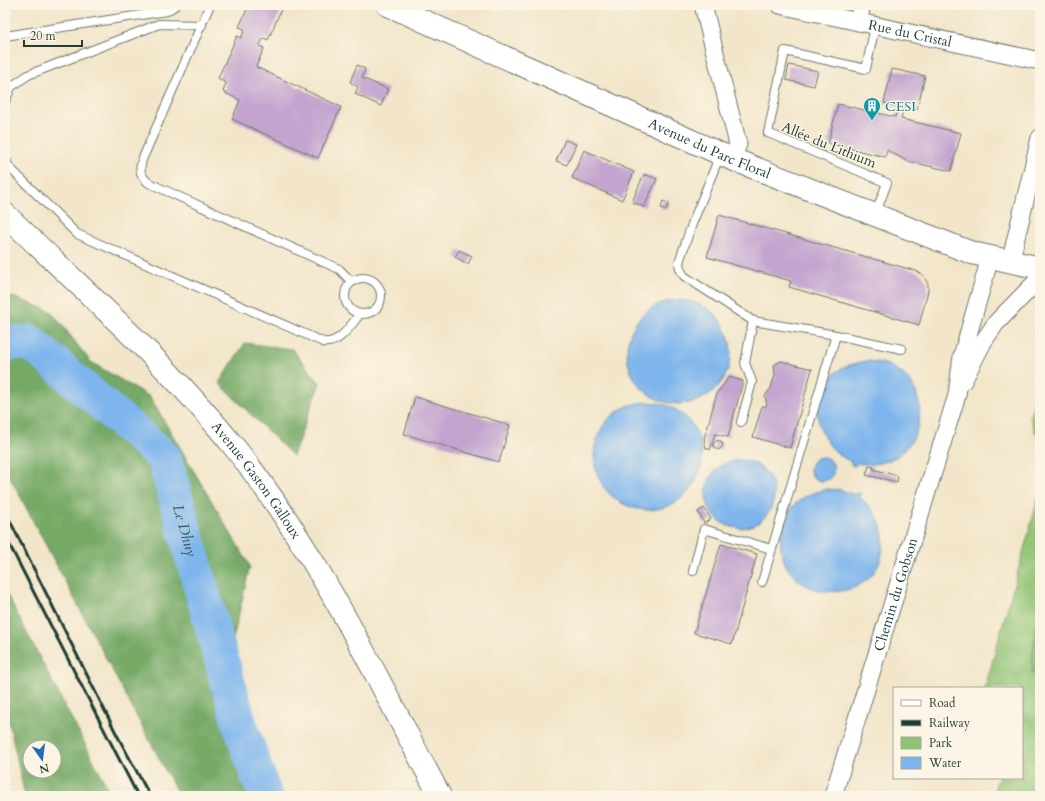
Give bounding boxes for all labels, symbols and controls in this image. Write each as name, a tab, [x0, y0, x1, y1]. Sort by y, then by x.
street label: Rue du Cristal	[867, 15, 954, 51]
scale bar	[24, 22, 82, 48]
text: 20 m	[30, 28, 57, 44]
building icon: CESI	[862, 96, 882, 121]
place label: CESI	[885, 97, 916, 116]
street label: Avenue du Parc Floral	[645, 113, 774, 183]
street label: Allée du Lithium	[779, 117, 879, 173]
street label: Avenue Gaston Galloux	[207, 417, 306, 542]
water label: Le Dhuy	[168, 502, 202, 560]
street label: Chemin du Gobson	[869, 535, 922, 653]
legend	[893, 687, 1023, 779]
text: Road	[929, 695, 956, 711]
text: Railway	[929, 715, 971, 731]
text: Park	[929, 735, 953, 751]
north arrow	[22, 739, 62, 779]
text: Water	[928, 755, 962, 771]
text: N	[37, 760, 51, 777]

